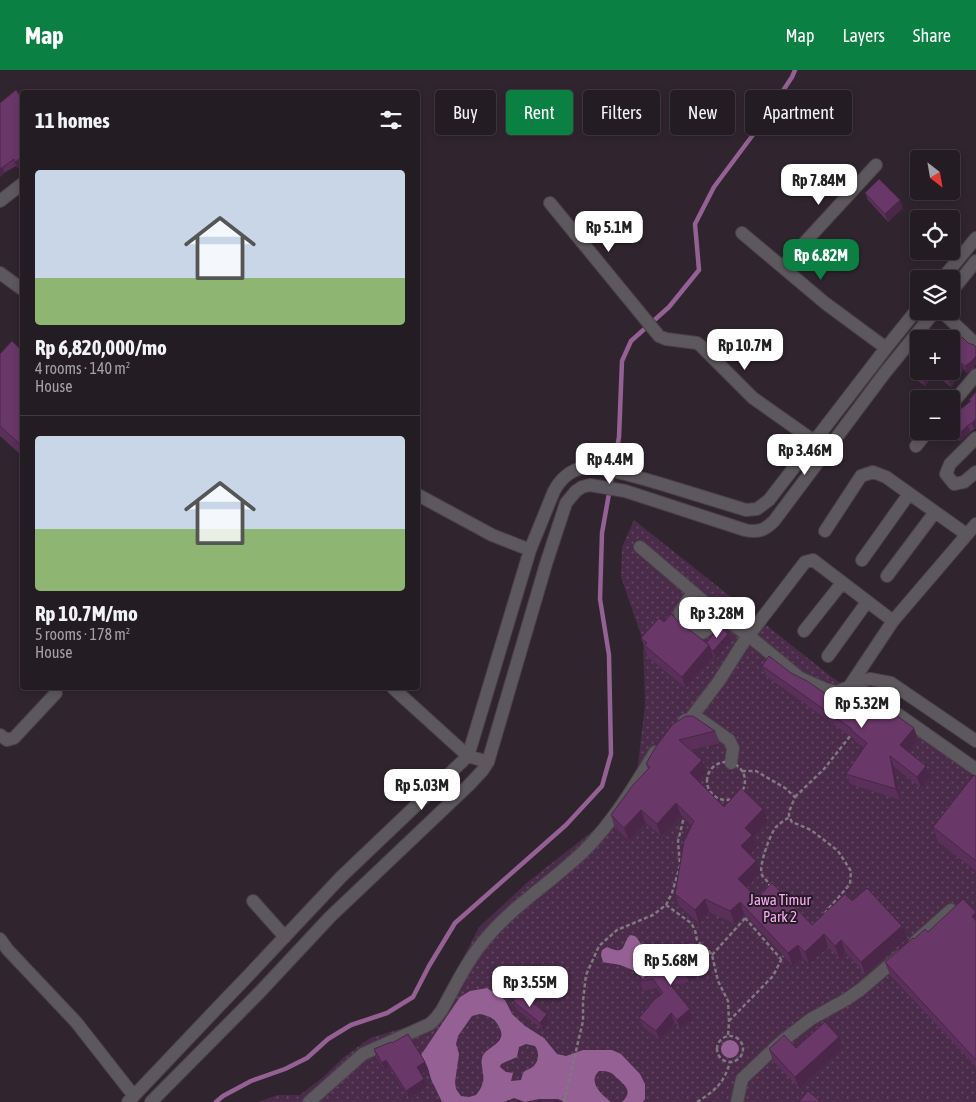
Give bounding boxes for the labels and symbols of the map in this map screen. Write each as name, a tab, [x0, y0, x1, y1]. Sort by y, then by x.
north arrow	[910, 150, 960, 200]
pin: Rp 7.84M	[767, 164, 871, 206]
pin: Rp 5.1M	[563, 210, 655, 253]
pin: Rp 6.82M	[769, 238, 873, 281]
pin: Rp 10.7M	[693, 328, 797, 371]
pin: Rp 3.46M	[753, 434, 857, 476]
pin: Rp 4.4M	[564, 442, 656, 485]
pin: Rp 3.28M	[665, 596, 769, 639]
pin: Rp 5.32M	[810, 686, 914, 729]
pin: Rp 5.03M	[370, 768, 474, 811]
park label: Jawa Timur Park 2	[749, 891, 811, 925]
pin: Rp 5.68M	[619, 944, 723, 986]
pin: Rp 3.55M	[478, 966, 582, 1008]

